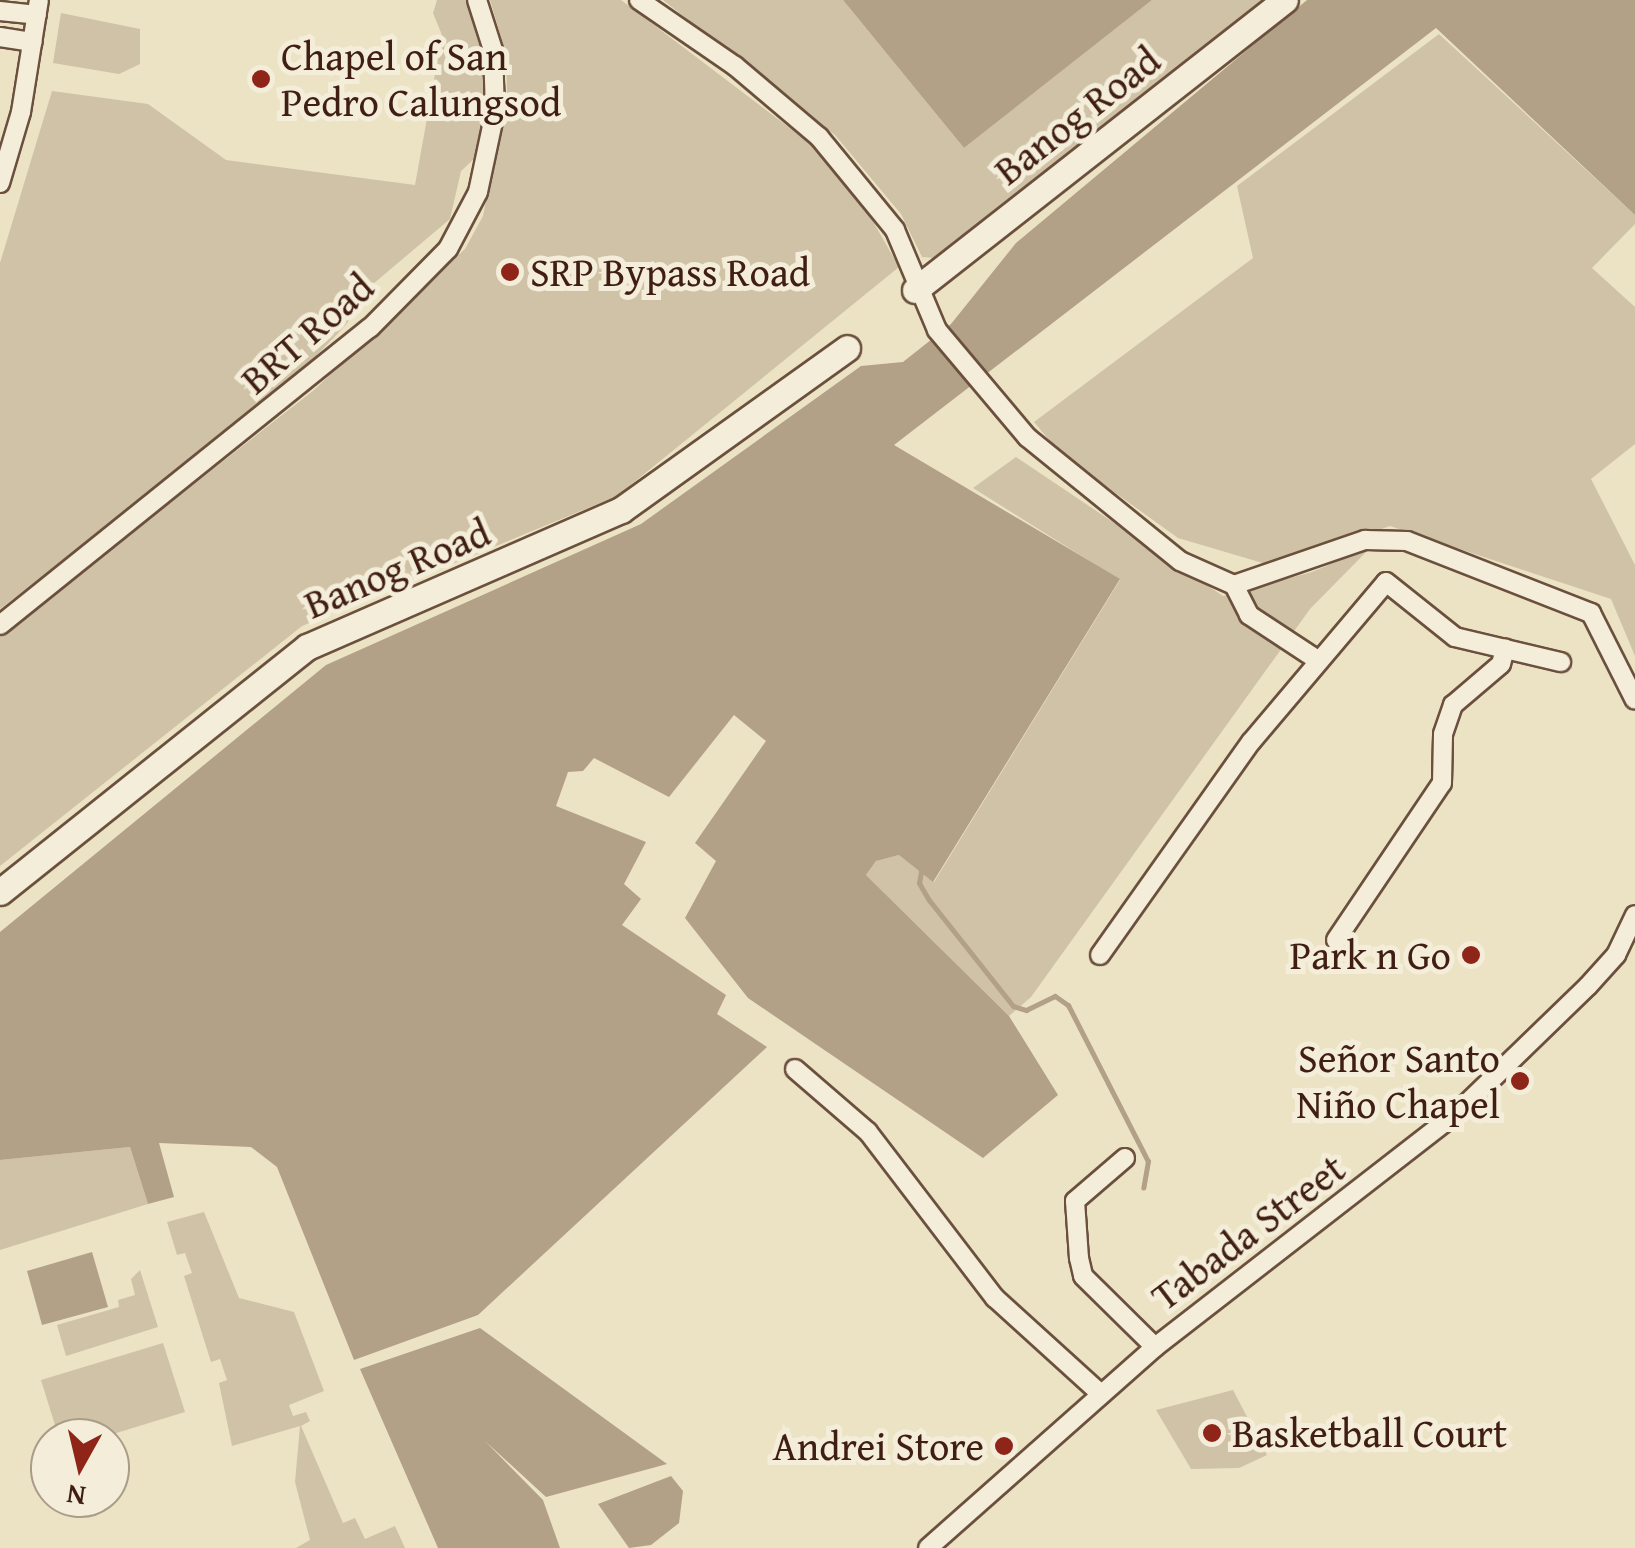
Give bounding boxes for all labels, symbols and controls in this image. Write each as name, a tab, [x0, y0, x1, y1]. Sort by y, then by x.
place label: Chapel of San Pedro Calungsod	[281, 32, 561, 126]
street label: Banog Road	[985, 35, 1169, 195]
marker: Chapel of San Pedro Calungsod	[250, 68, 272, 90]
place label: SRP Bypass Road	[530, 248, 810, 296]
marker: SRP Bypass Road	[499, 261, 521, 283]
street label: BRT Road	[231, 262, 383, 404]
street label: Banog Road	[297, 507, 497, 629]
place label: Park n Go	[1290, 931, 1451, 979]
marker: Park n Go	[1460, 944, 1482, 966]
place label: Señor Santo Niño Chapel	[1296, 1034, 1500, 1128]
marker: Señor Santo Niño Chapel	[1509, 1070, 1531, 1092]
street label: Tabada Street	[1142, 1144, 1354, 1320]
place label: Basketball Court	[1232, 1409, 1507, 1457]
north arrow	[30, 1418, 130, 1518]
place label: Andrei Store	[773, 1422, 984, 1470]
marker: Basketball Court	[1201, 1422, 1223, 1444]
marker: Andrei Store	[993, 1435, 1015, 1457]
text: N	[64, 1475, 88, 1518]

